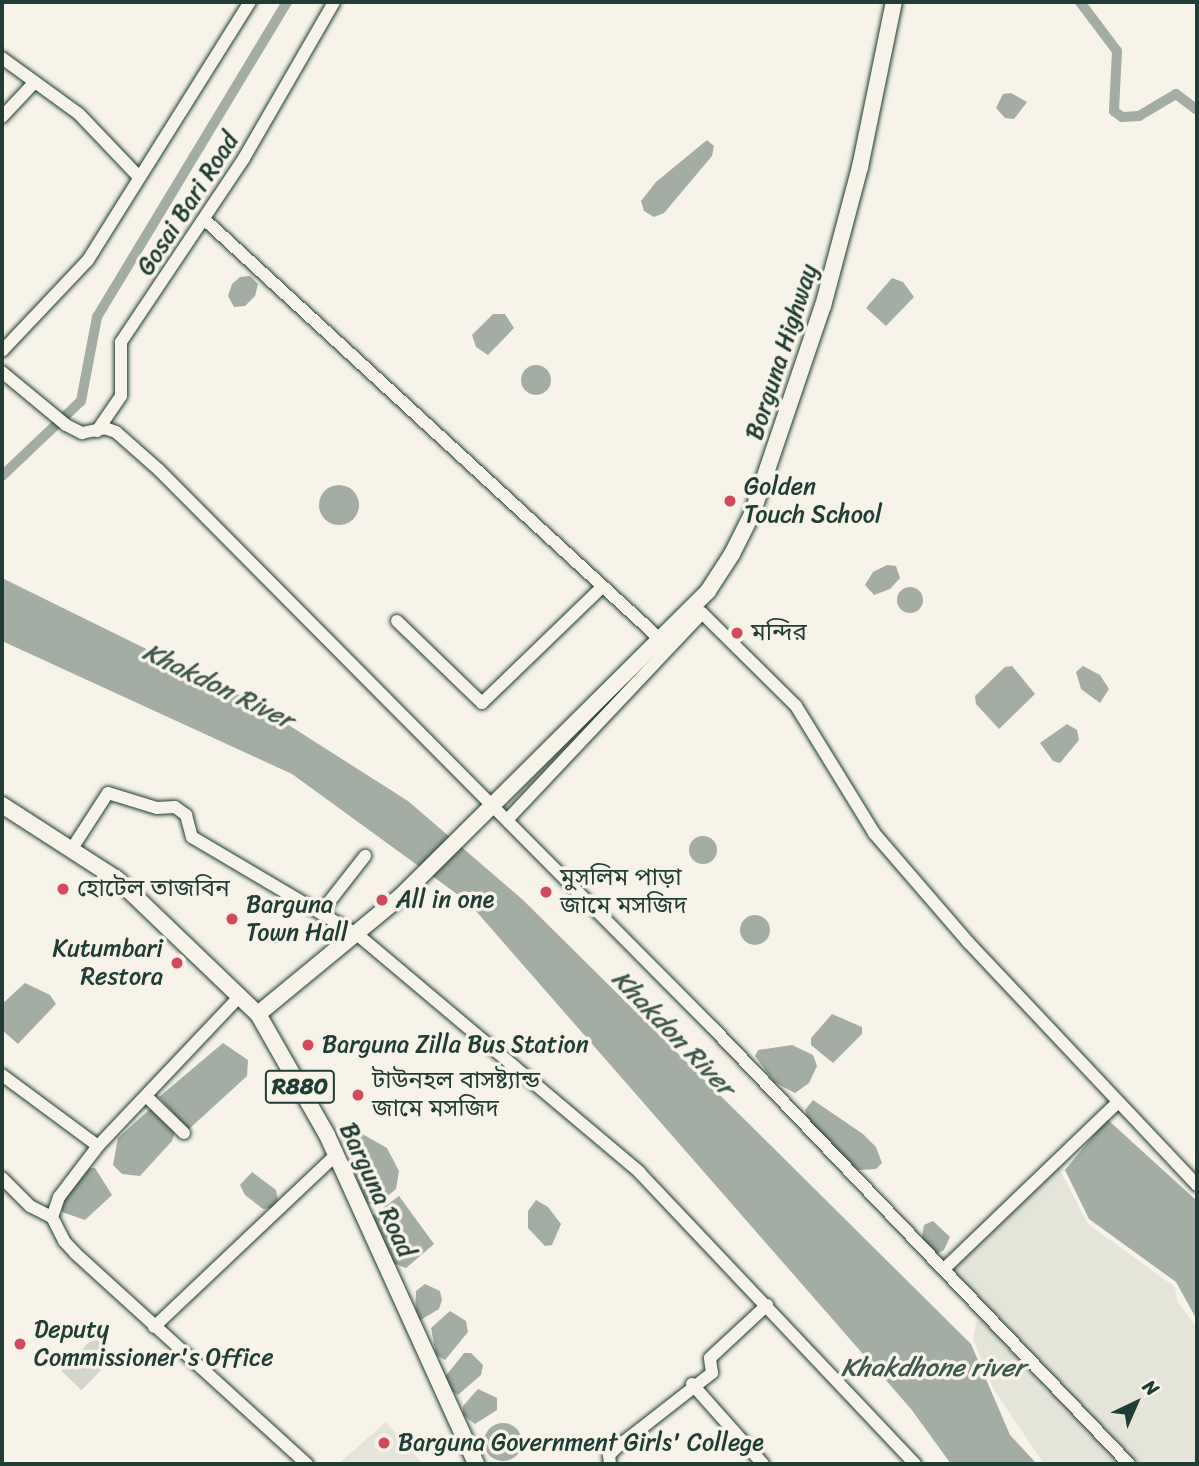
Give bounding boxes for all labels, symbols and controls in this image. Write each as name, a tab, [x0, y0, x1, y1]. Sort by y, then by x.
street label: Gosai Bari Road	[131, 127, 245, 281]
street label: Borguna Highway	[740, 261, 824, 443]
place label: Golden Touch School	[744, 473, 882, 529]
marker: Golden Touch School	[722, 493, 738, 509]
place label: মন্দির	[751, 619, 807, 647]
marker: মন্দির	[729, 625, 745, 641]
water label: Khakdon River	[138, 636, 298, 736]
place label: মুসলিম পাড়া জামে মসজিদ	[560, 864, 687, 920]
place label: হোটেল তাজবিন	[77, 875, 230, 903]
marker: হোটেল তাজবিন	[55, 881, 71, 897]
marker: মুসলিম পাড়া জামে মসজিদ	[538, 884, 554, 900]
place label: All in one	[396, 886, 495, 914]
place label: Barguna Town Hall	[246, 891, 348, 947]
marker: All in one	[374, 892, 390, 908]
marker: Barguna Town Hall	[224, 911, 240, 927]
place label: Kutumbari Restora	[52, 935, 163, 991]
marker: Kutumbari Restora	[169, 955, 185, 971]
water label: Khakdon River	[605, 964, 741, 1102]
place label: Barguna Zilla Bus Station	[322, 1031, 592, 1059]
marker: Barguna Zilla Bus Station	[300, 1037, 316, 1053]
place label: টাউনহল বাসষ্ট্যান্ড জামে মসজিদ	[372, 1067, 540, 1123]
road number: R880	[263, 1068, 337, 1106]
marker: টাউনহল বাসষ্ট্যান্ড জামে মসজিদ	[350, 1087, 366, 1103]
street label: Barguna Road	[333, 1118, 421, 1262]
place label: Deputy Commissioner's Office	[34, 1316, 273, 1372]
marker: Deputy Commissioner's Office	[12, 1336, 28, 1352]
water label: Khakdhone river	[841, 1352, 1025, 1384]
north arrow	[1101, 1368, 1171, 1438]
text: N	[1135, 1371, 1167, 1404]
place label: Barguna Government Girls' College	[398, 1429, 764, 1457]
marker: Barguna Government Girls' College	[376, 1435, 392, 1451]

